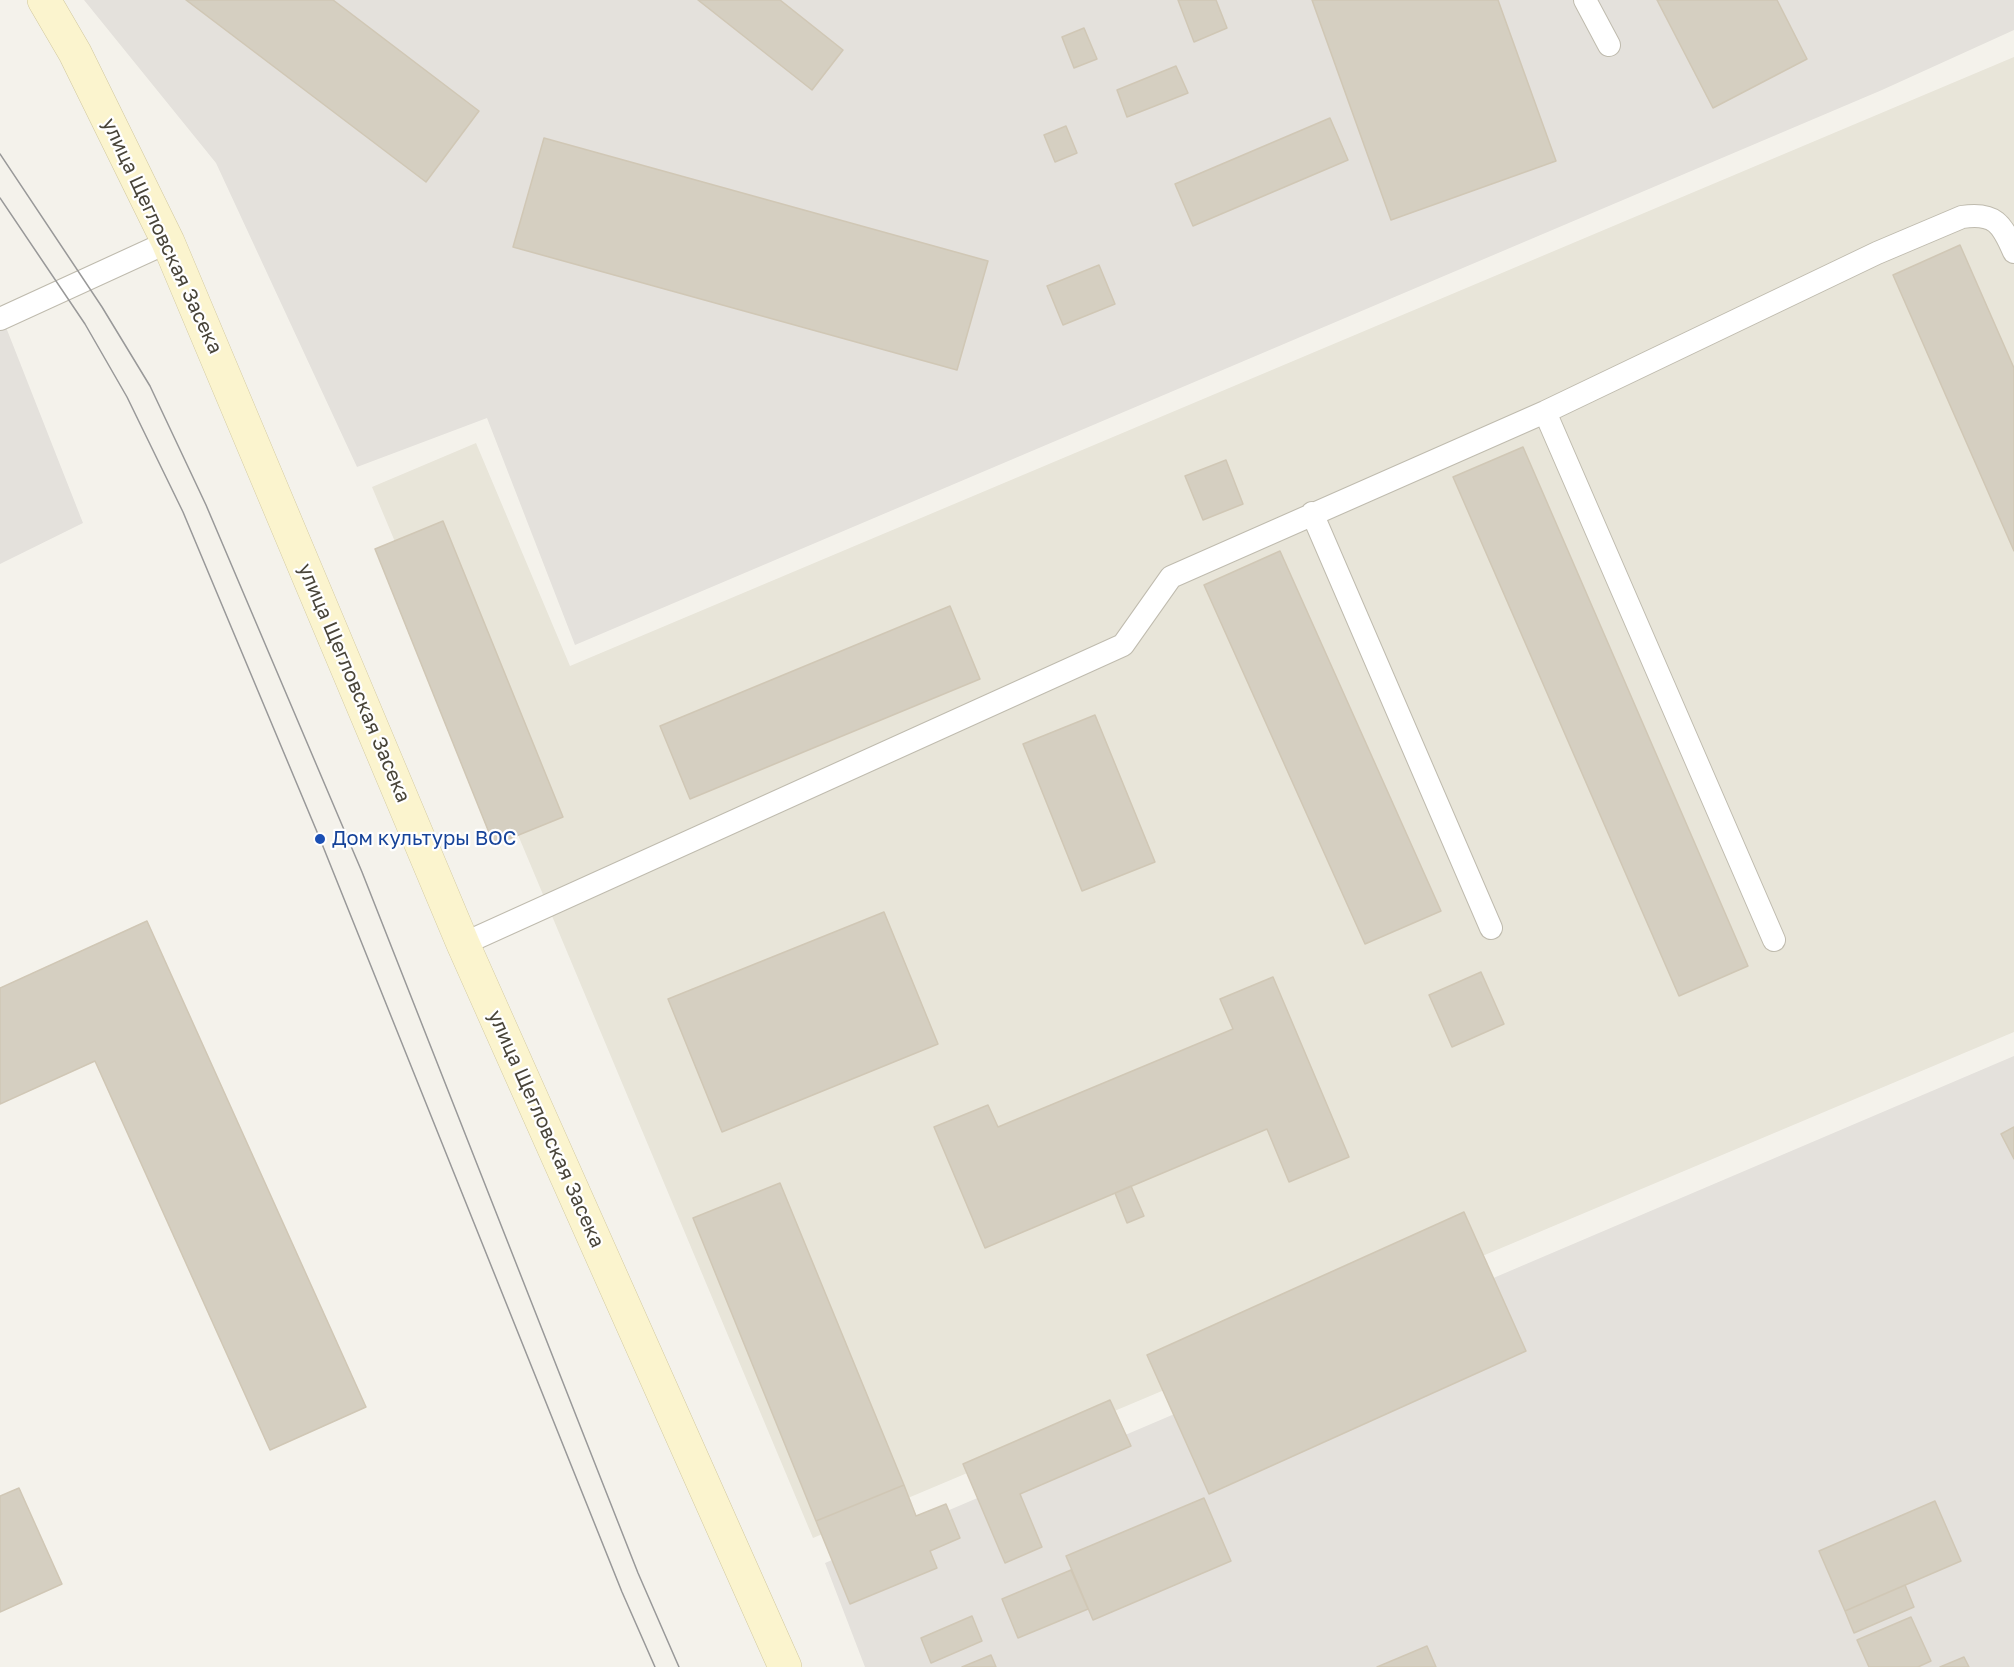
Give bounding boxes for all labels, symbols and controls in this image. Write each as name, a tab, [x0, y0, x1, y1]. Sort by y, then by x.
street label: улица Щегловская Засека	[97, 114, 227, 358]
street label: улица Щегловская Засека	[293, 560, 415, 806]
place label: Дом культуры ВОС	[332, 827, 516, 851]
marker: Дом культуры ВОС	[313, 832, 327, 846]
street label: улица Щегловская Засека	[483, 1007, 609, 1251]

